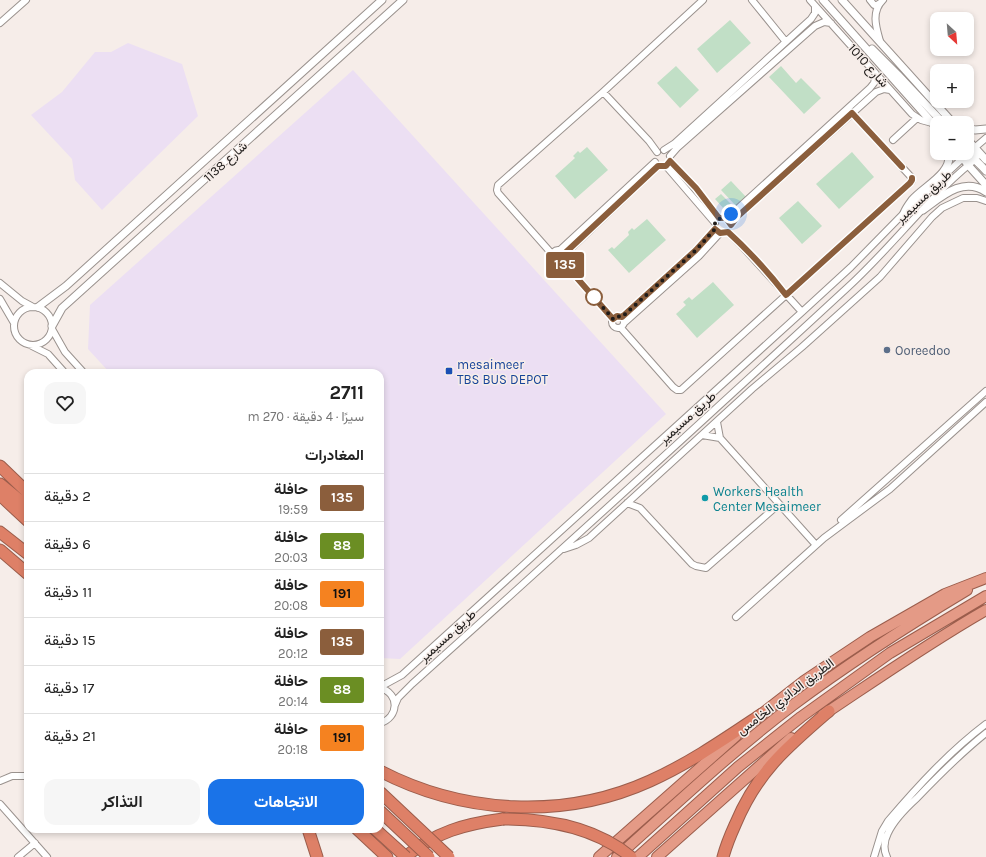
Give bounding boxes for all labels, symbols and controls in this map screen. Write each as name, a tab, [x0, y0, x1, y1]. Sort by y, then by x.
north arrow	[930, 12, 974, 56]
map controls	[930, 12, 974, 160]
street label: شارع 1010	[844, 41, 892, 91]
button: +	[930, 64, 974, 108]
button: −	[930, 116, 974, 160]
street label: شارع 1138	[200, 138, 252, 186]
street label: طريق مسيمير	[892, 167, 955, 227]
your location	[721, 204, 741, 224]
line badge: 135	[542, 252, 588, 278]
text: 135	[554, 256, 576, 273]
unlabelled marker	[585, 288, 603, 306]
place label: Ooreedoo	[895, 343, 950, 358]
marker: Ooreedoo	[882, 345, 892, 355]
place label: mesaimeer TBS BUS DEPOT	[457, 357, 549, 387]
marker: mesaimeer TBS BUS DEPOT	[444, 366, 454, 376]
button: heart	[44, 382, 86, 424]
text: 2711	[330, 382, 364, 404]
street label: طريق مسيمير	[655, 388, 719, 448]
text: سيرًا · 4 دقيقة · 270 m	[247, 409, 364, 424]
text: المغادرات	[305, 446, 364, 464]
text: حافلة	[274, 480, 308, 498]
place label: Workers Health Center Mesaimeer	[713, 484, 821, 514]
text: 2 دقيقة	[44, 487, 91, 505]
text: 135	[331, 489, 353, 506]
marker: Workers Health Center Mesaimeer	[700, 493, 710, 503]
text: 19:59	[278, 502, 308, 517]
text: حافلة	[274, 528, 308, 546]
text: 6 دقيقة	[44, 535, 91, 553]
text: 88	[333, 537, 351, 554]
text: 20:03	[274, 550, 308, 565]
text: حافلة	[274, 576, 308, 594]
text: 11 دقيقة	[44, 583, 92, 601]
text: 191	[333, 585, 351, 602]
text: 20:08	[274, 598, 308, 613]
street label: طريق مسيمير	[415, 606, 479, 666]
text: حافلة	[274, 624, 308, 642]
text: 15 دقيقة	[44, 631, 96, 649]
text: 135	[331, 633, 353, 650]
text: 20:12	[278, 646, 308, 661]
street label: الطريق الدائري الخامس	[734, 655, 839, 740]
text: حافلة	[274, 672, 308, 690]
text: 17 دقيقة	[44, 679, 94, 697]
text: 88	[333, 681, 351, 698]
text: 20:14	[278, 694, 308, 709]
text: حافلة	[274, 720, 308, 738]
text: 21 دقيقة	[44, 727, 96, 745]
text: 191	[333, 729, 351, 746]
text: 20:18	[277, 742, 308, 757]
button: التذاكر	[44, 779, 200, 825]
button: الاتجاهات	[208, 779, 364, 825]

